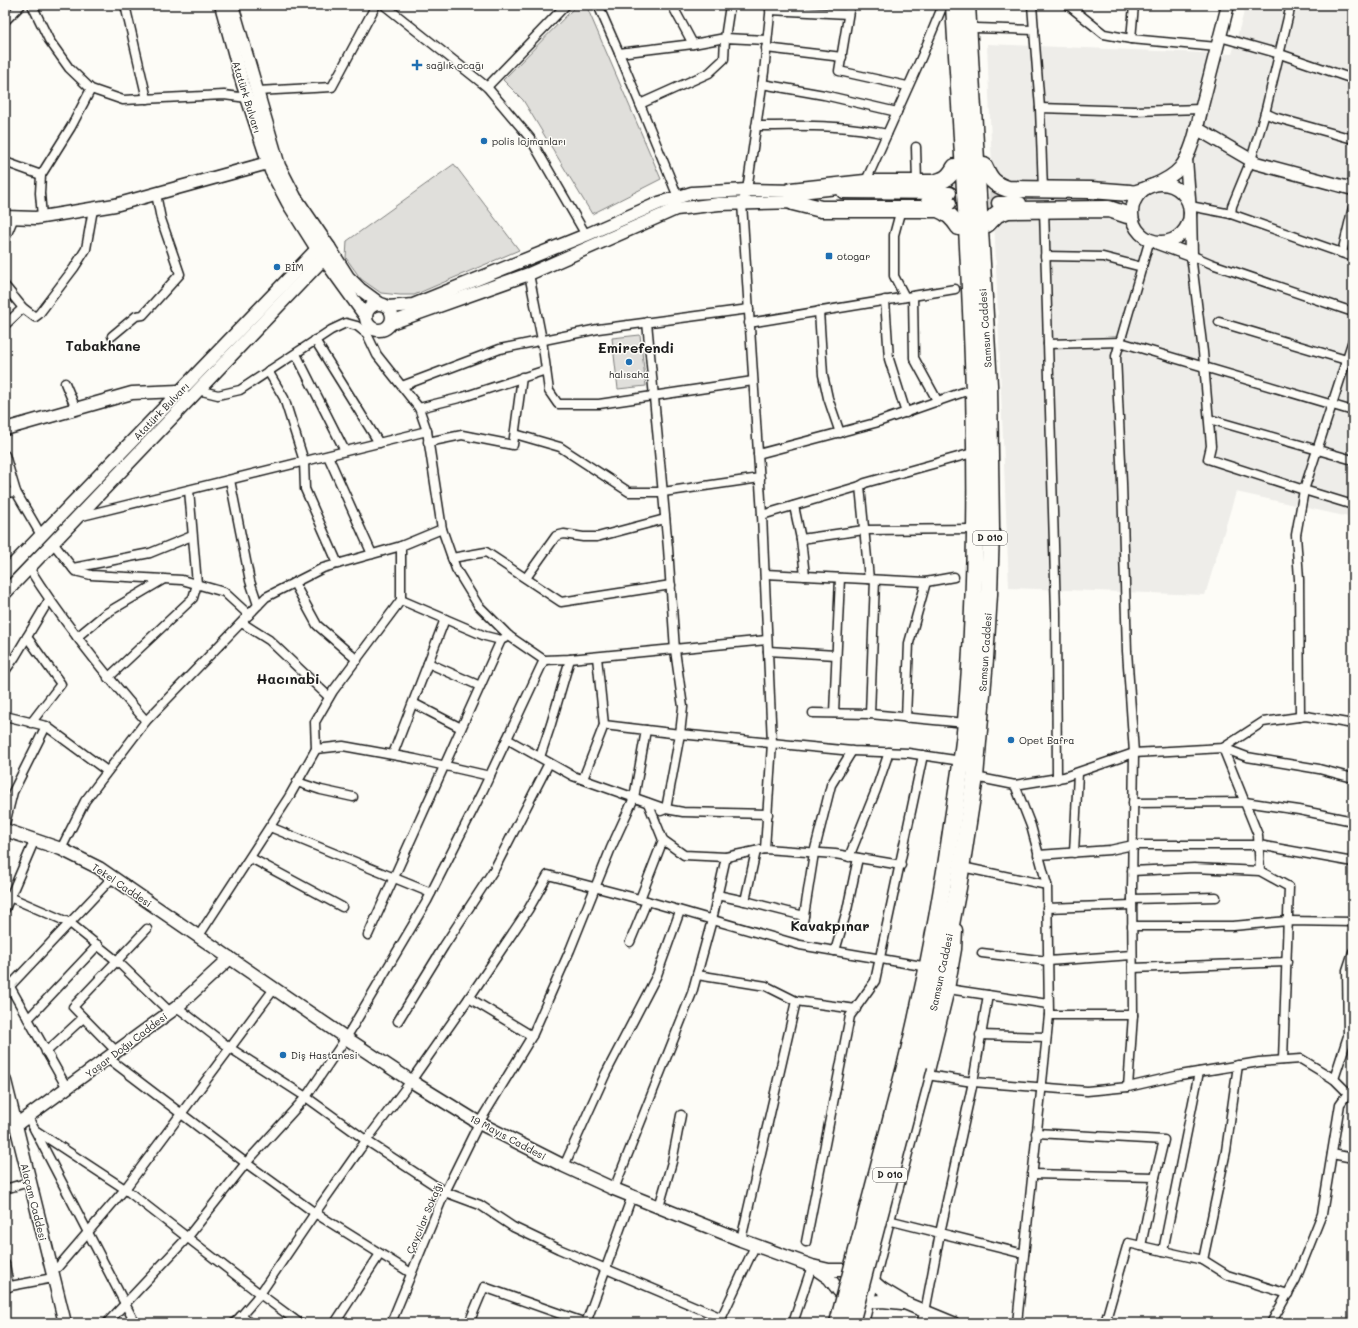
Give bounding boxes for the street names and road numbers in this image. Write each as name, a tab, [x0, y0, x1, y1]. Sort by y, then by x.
street label: Atatürk Bulvarı	[229, 59, 265, 135]
street label: Samsun Caddesi	[975, 288, 995, 368]
street label: Atatürk Bulvarı	[130, 379, 192, 443]
road number: D 010	[973, 531, 1007, 545]
street label: Samsun Caddesi	[975, 612, 995, 692]
street label: Tekel Caddesi	[89, 860, 155, 910]
street label: Samsun Caddesi	[926, 932, 956, 1012]
street label: Yaşar Doğu Caddesi	[82, 1009, 170, 1081]
street label: 19 Mayıs Caddesi	[467, 1111, 549, 1163]
street label: Alaçam Caddesi	[18, 1162, 50, 1242]
road number: D 010	[873, 1168, 907, 1182]
street label: Çaycılar Sokağı	[403, 1180, 445, 1256]

